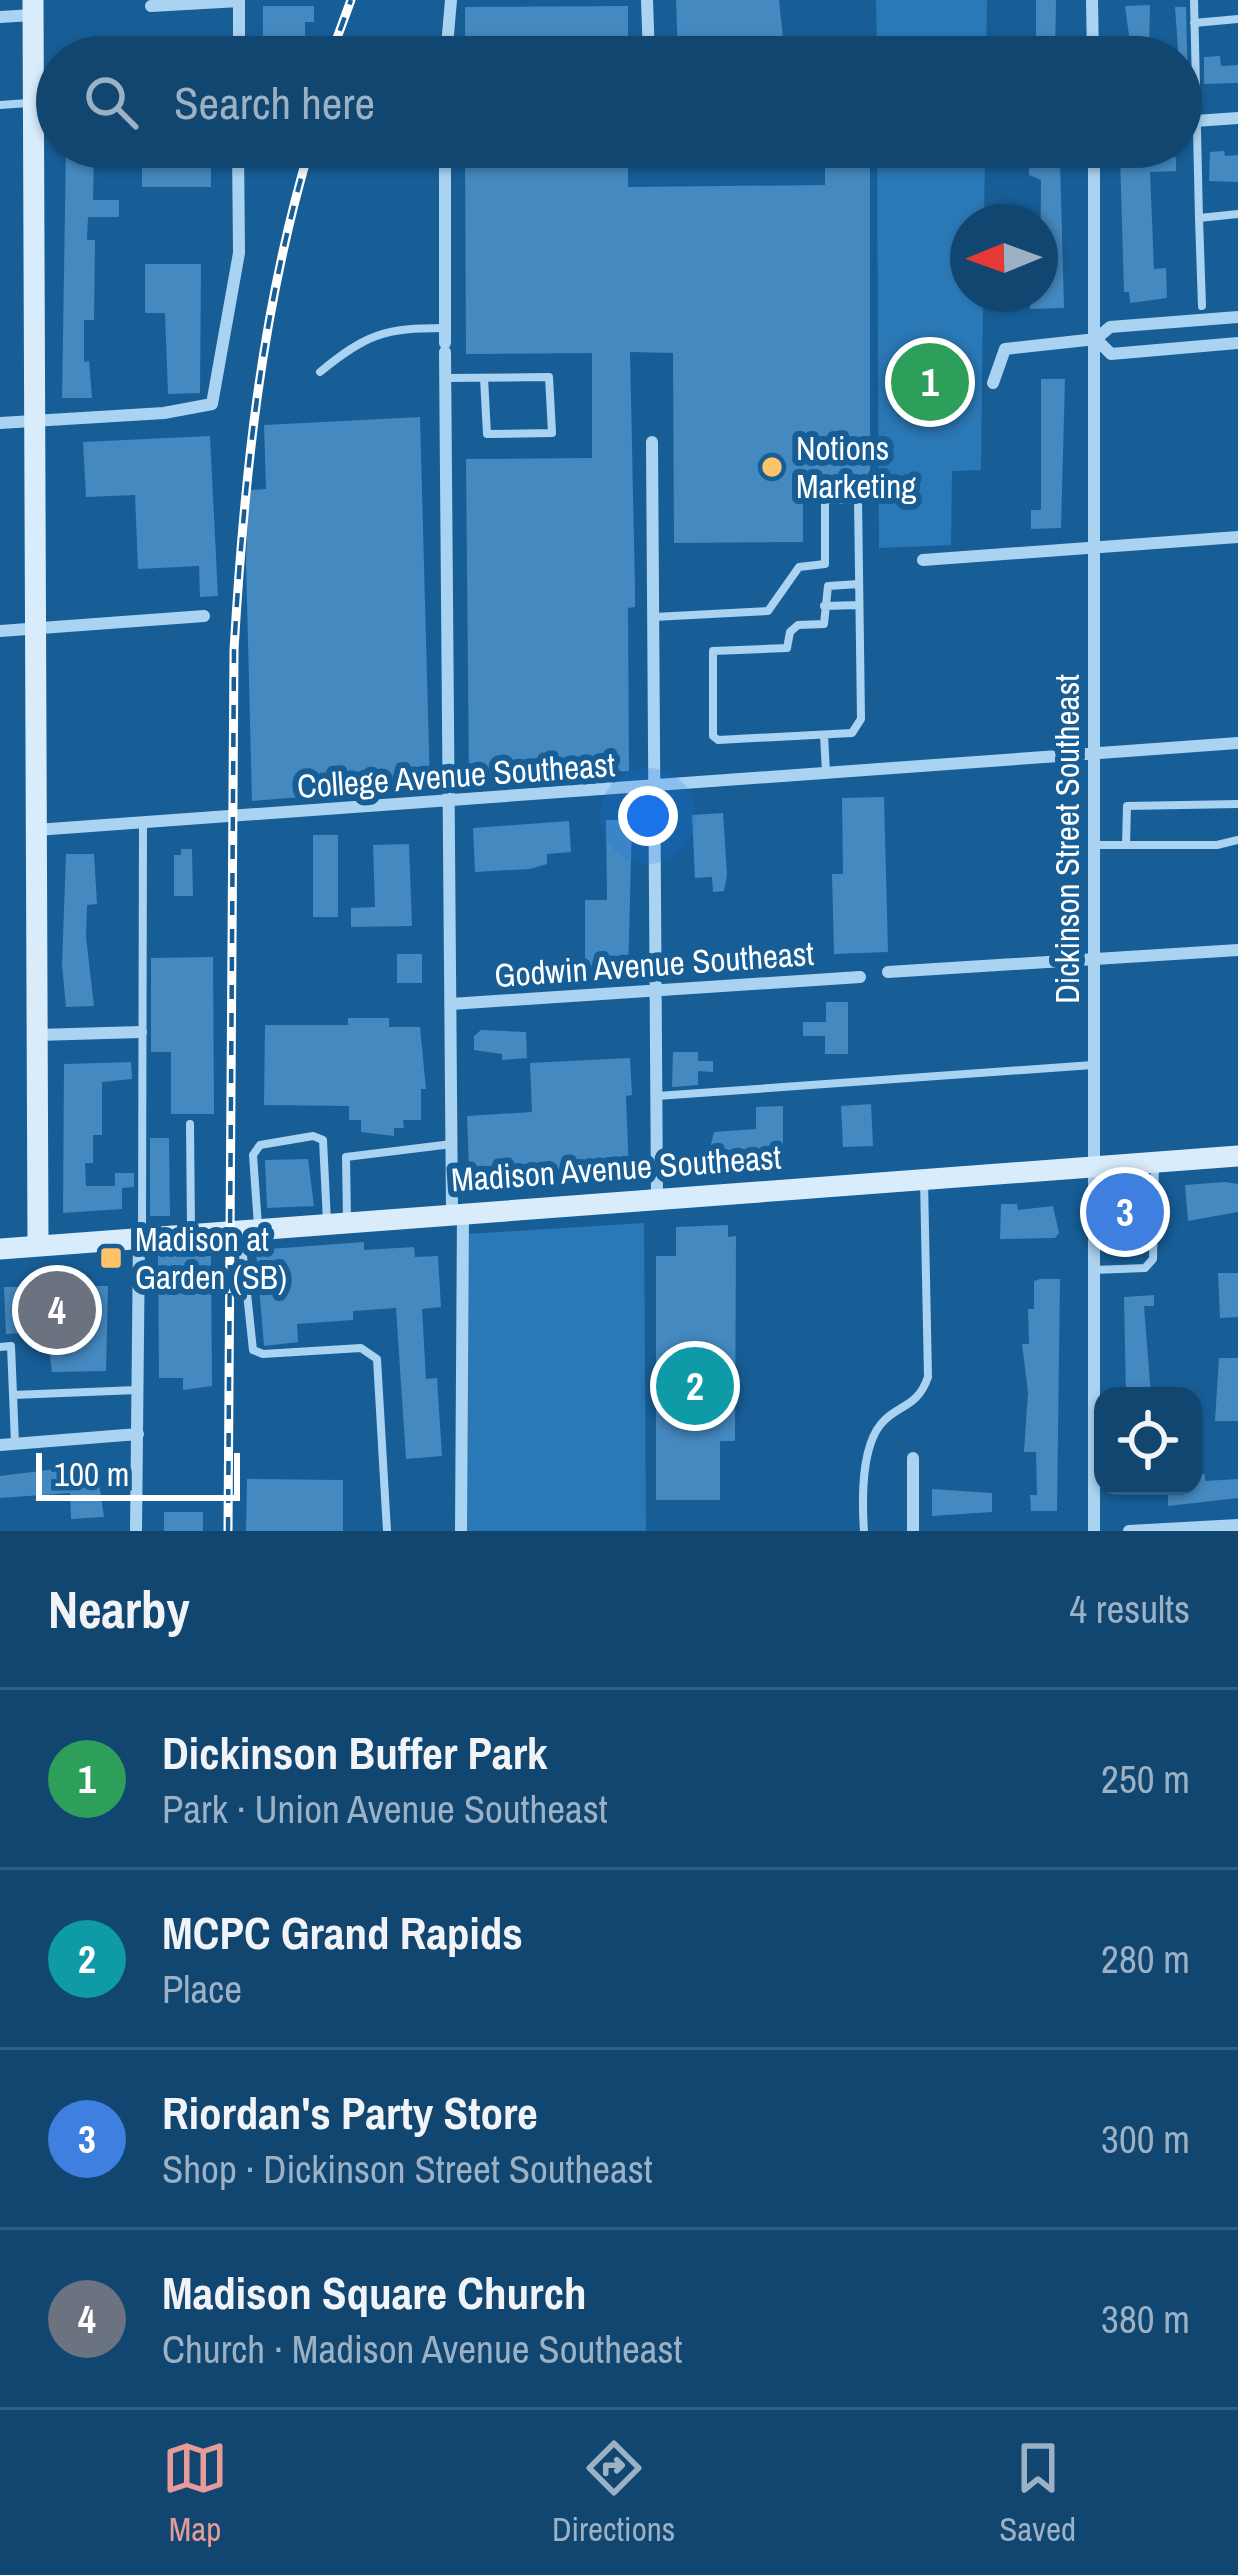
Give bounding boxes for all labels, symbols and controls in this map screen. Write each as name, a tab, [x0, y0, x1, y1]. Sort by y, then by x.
search box	[36, 36, 1202, 168]
icon: search	[78, 69, 144, 135]
text: Search here	[174, 72, 375, 133]
north arrow	[950, 204, 1058, 312]
pin: 1	[891, 337, 969, 427]
place label: Notions Marketing	[796, 426, 916, 508]
marker: Notions Marketing	[759, 454, 785, 480]
street label: Dickinson Street Southeast	[1045, 674, 1089, 1004]
street label: College Avenue Southeast	[296, 742, 616, 808]
your location	[618, 786, 678, 846]
street label: Godwin Avenue Southeast	[493, 931, 815, 997]
street label: Madison Avenue Southeast	[450, 1135, 782, 1201]
pin: 3	[1086, 1167, 1164, 1257]
place label: Madison at Garden (SB)	[135, 1217, 287, 1299]
marker: Madison at Garden (SB)	[98, 1245, 124, 1271]
pin: 4	[18, 1265, 96, 1355]
pin: 2	[656, 1341, 734, 1431]
map controls	[1094, 1387, 1202, 1495]
button: locate	[1094, 1387, 1202, 1495]
scale bar	[36, 1447, 240, 1500]
text: 100 m	[54, 1452, 129, 1496]
text: Nearby	[48, 1575, 190, 1644]
text: 4 results	[1069, 1583, 1190, 1635]
text: Dickinson Buffer Park	[162, 1722, 548, 1783]
text: 1	[78, 1753, 96, 1805]
text: 250 m	[1101, 1753, 1190, 1805]
text: Park · Union Avenue Southeast	[162, 1783, 608, 1835]
text: MCPC Grand Rapids	[162, 1902, 523, 1963]
text: 2	[78, 1933, 96, 1985]
text: 280 m	[1101, 1933, 1190, 1985]
text: Place	[162, 1963, 242, 2015]
text: Riordan's Party Store	[162, 2082, 538, 2143]
text: 3	[78, 2113, 96, 2165]
text: 300 m	[1101, 2113, 1190, 2165]
text: Shop · Dickinson Street Southeast	[162, 2143, 653, 2195]
text: Madison Square Church	[162, 2262, 586, 2323]
text: 4	[78, 2293, 96, 2345]
text: 380 m	[1101, 2293, 1190, 2345]
text: Church · Madison Avenue Southeast	[162, 2323, 682, 2375]
tab: Map	[162, 2435, 228, 2551]
tab: Directions	[552, 2435, 675, 2551]
tab: Saved	[999, 2435, 1076, 2551]

